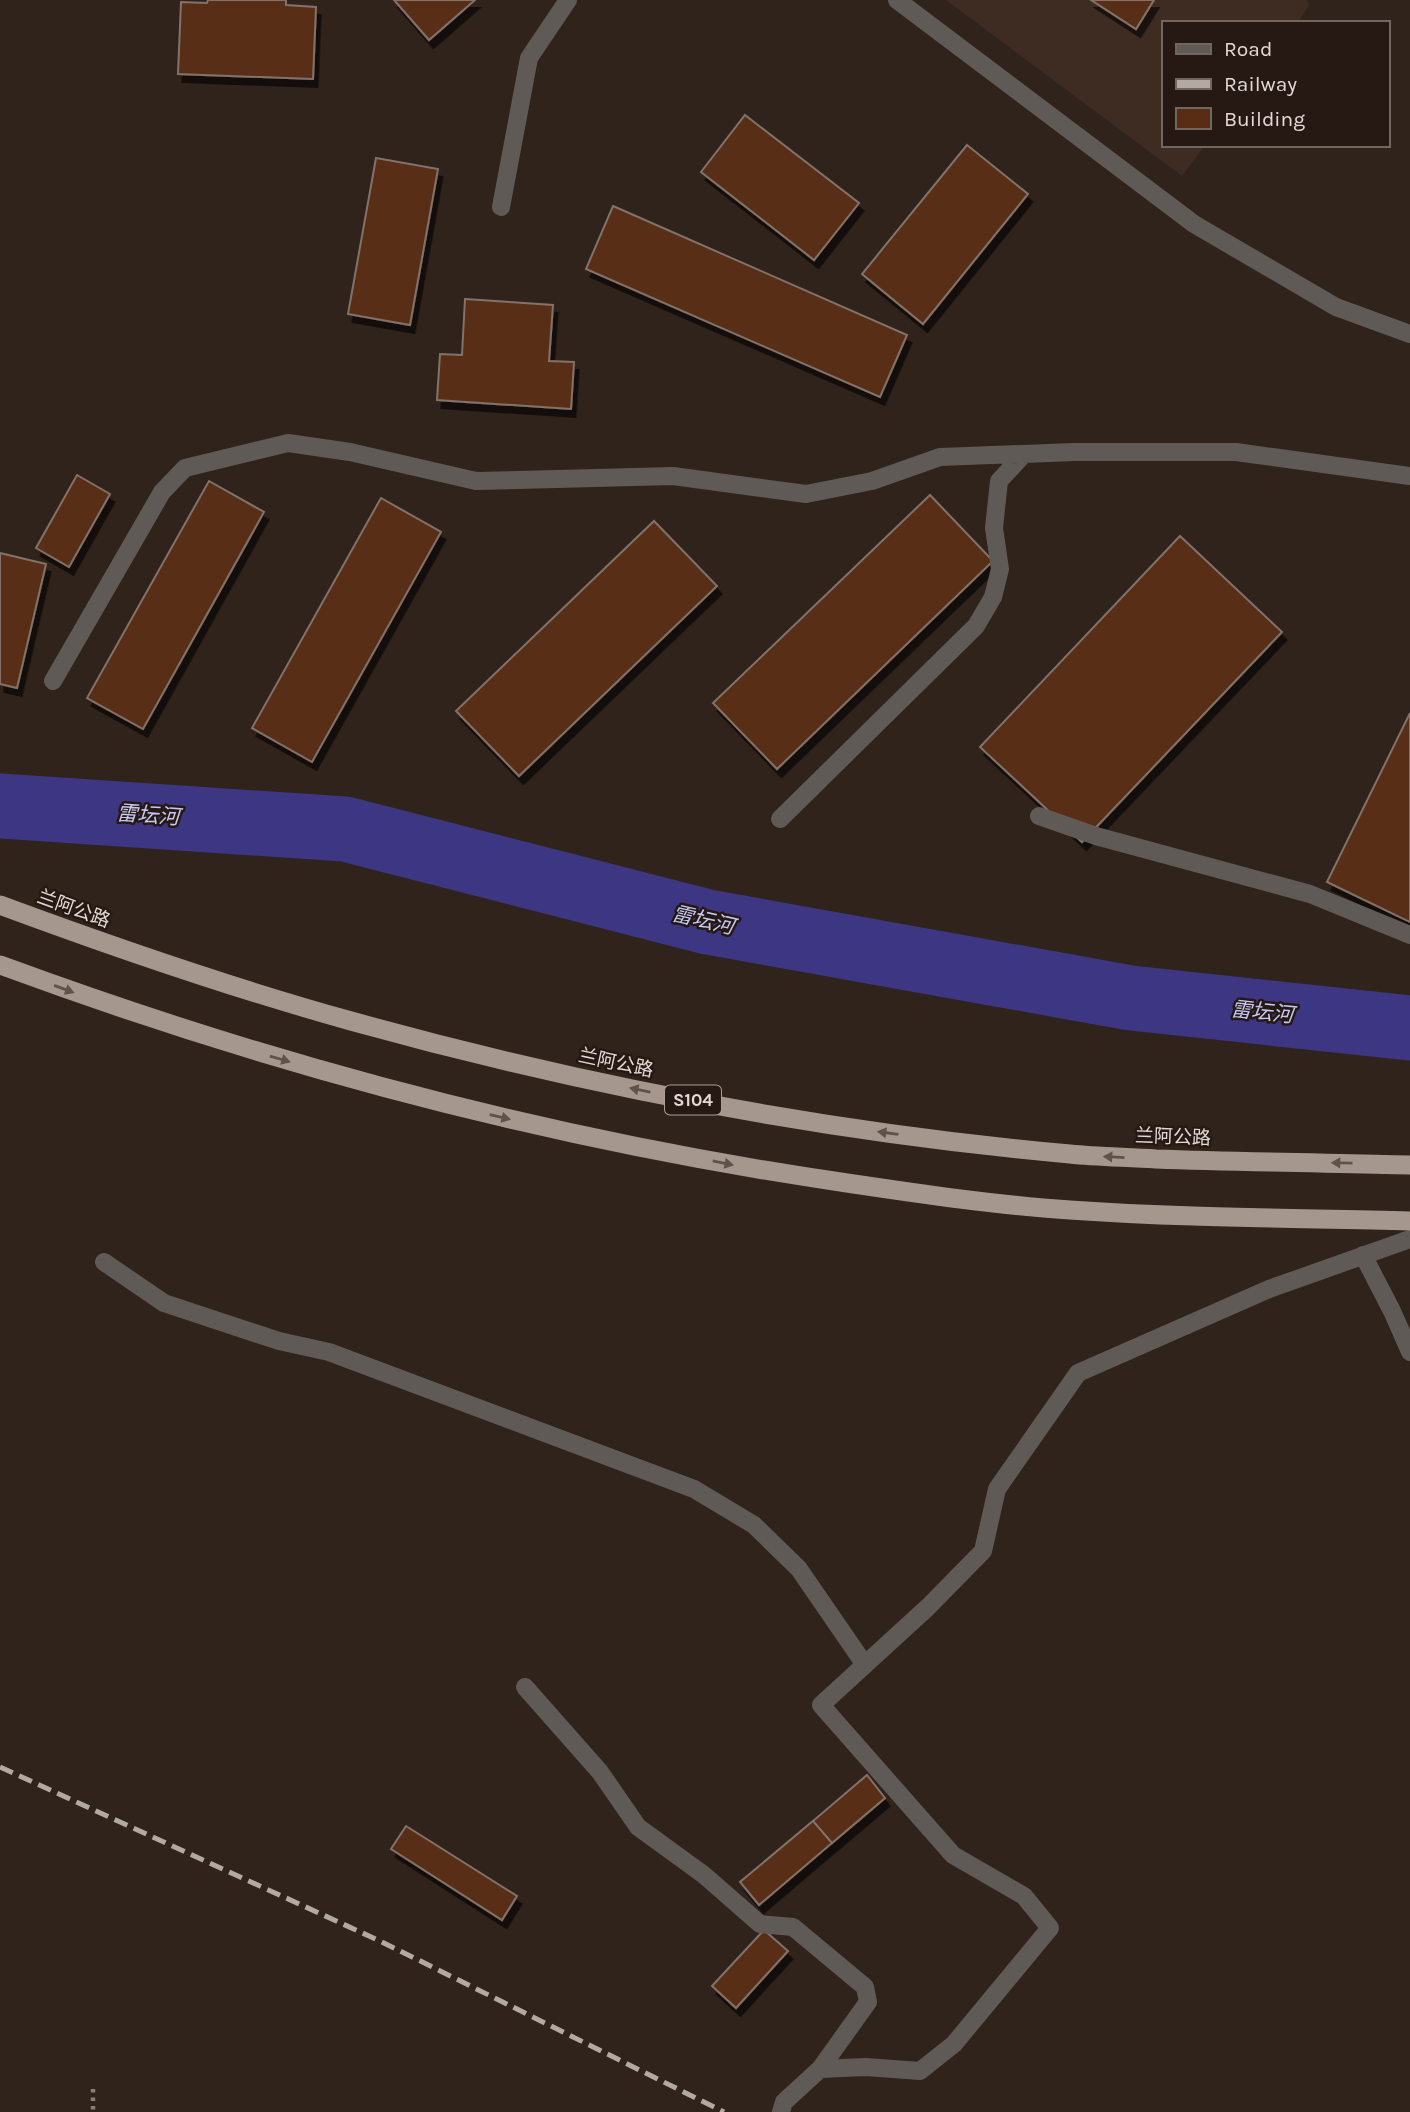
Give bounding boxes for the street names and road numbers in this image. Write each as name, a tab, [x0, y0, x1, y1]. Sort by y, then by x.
street label: 兰阿公路	[34, 886, 113, 932]
street label: 兰阿公路	[576, 1044, 655, 1082]
road number: S104	[665, 1086, 721, 1114]
street label: 兰阿公路	[1135, 1125, 1211, 1149]

